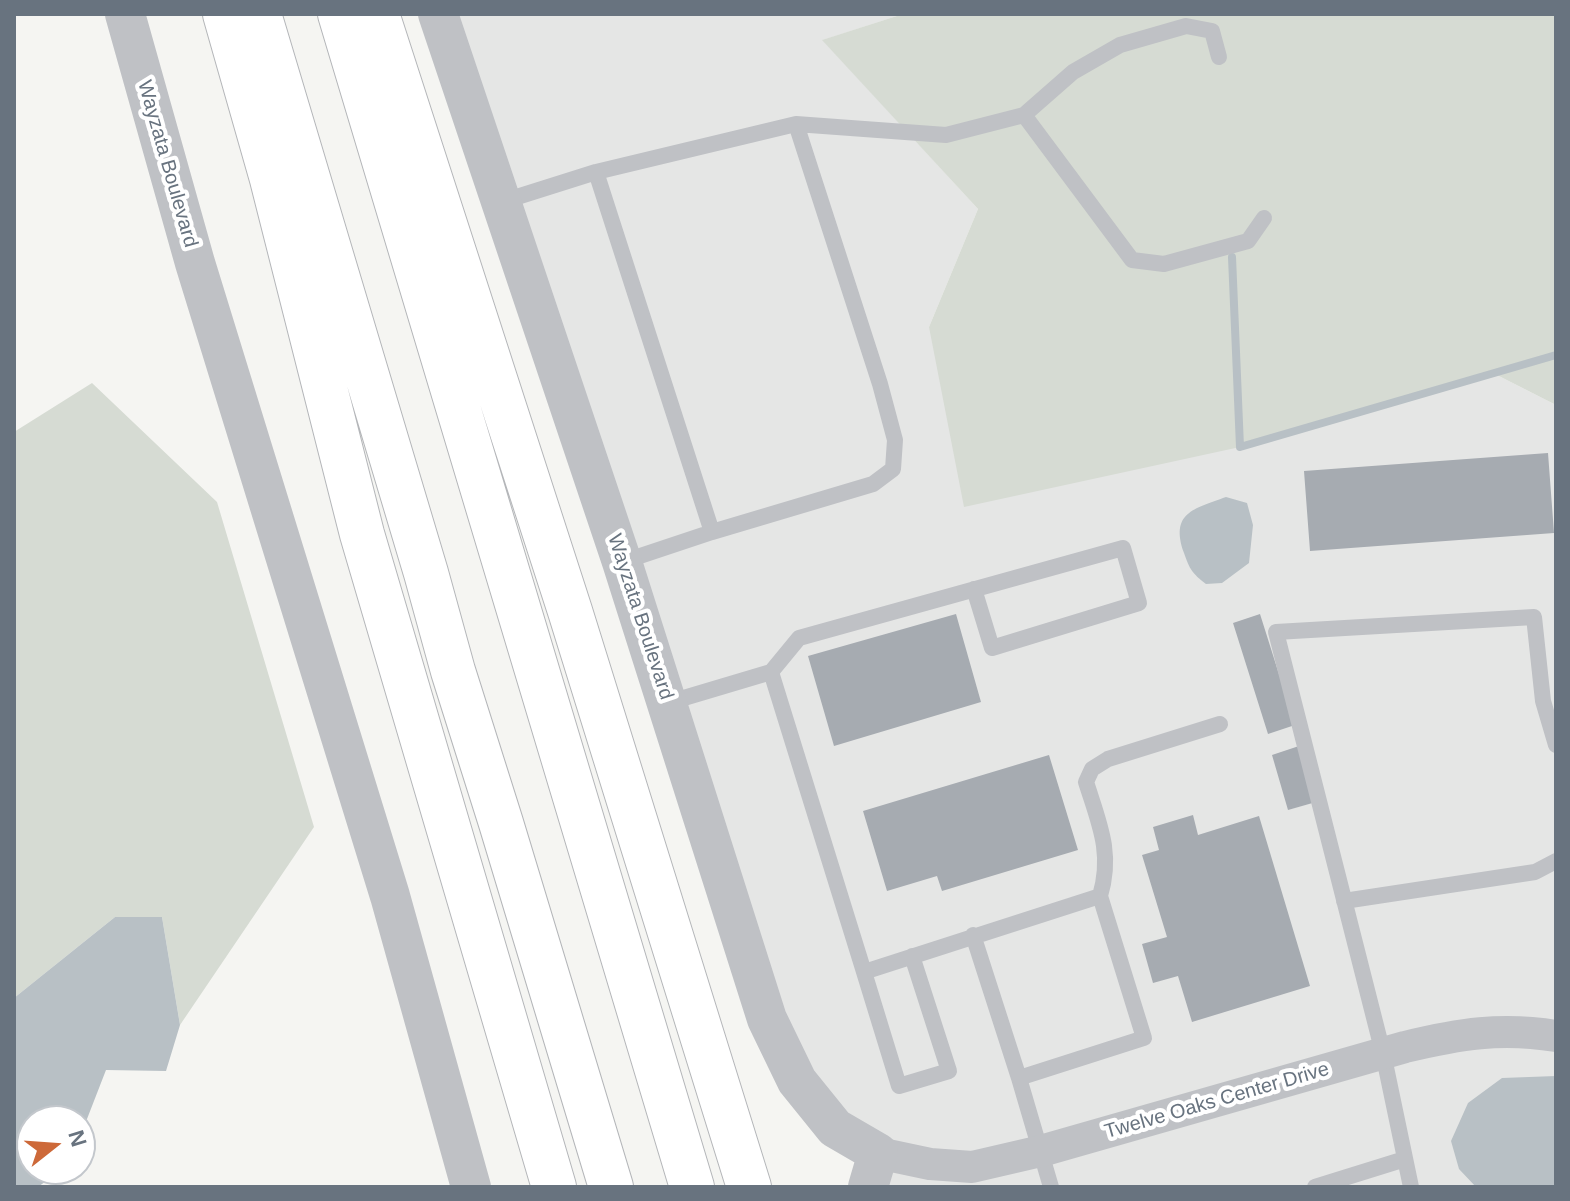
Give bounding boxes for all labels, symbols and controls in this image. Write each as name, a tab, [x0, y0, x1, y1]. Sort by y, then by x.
street label: Wayzata Boulevard	[132, 78, 202, 250]
street label: Wayzata Boulevard	[602, 531, 678, 703]
street label: Twelve Oaks Center Drive	[1102, 1057, 1332, 1145]
north arrow	[16, 1105, 96, 1185]
text: N	[63, 1127, 92, 1150]

